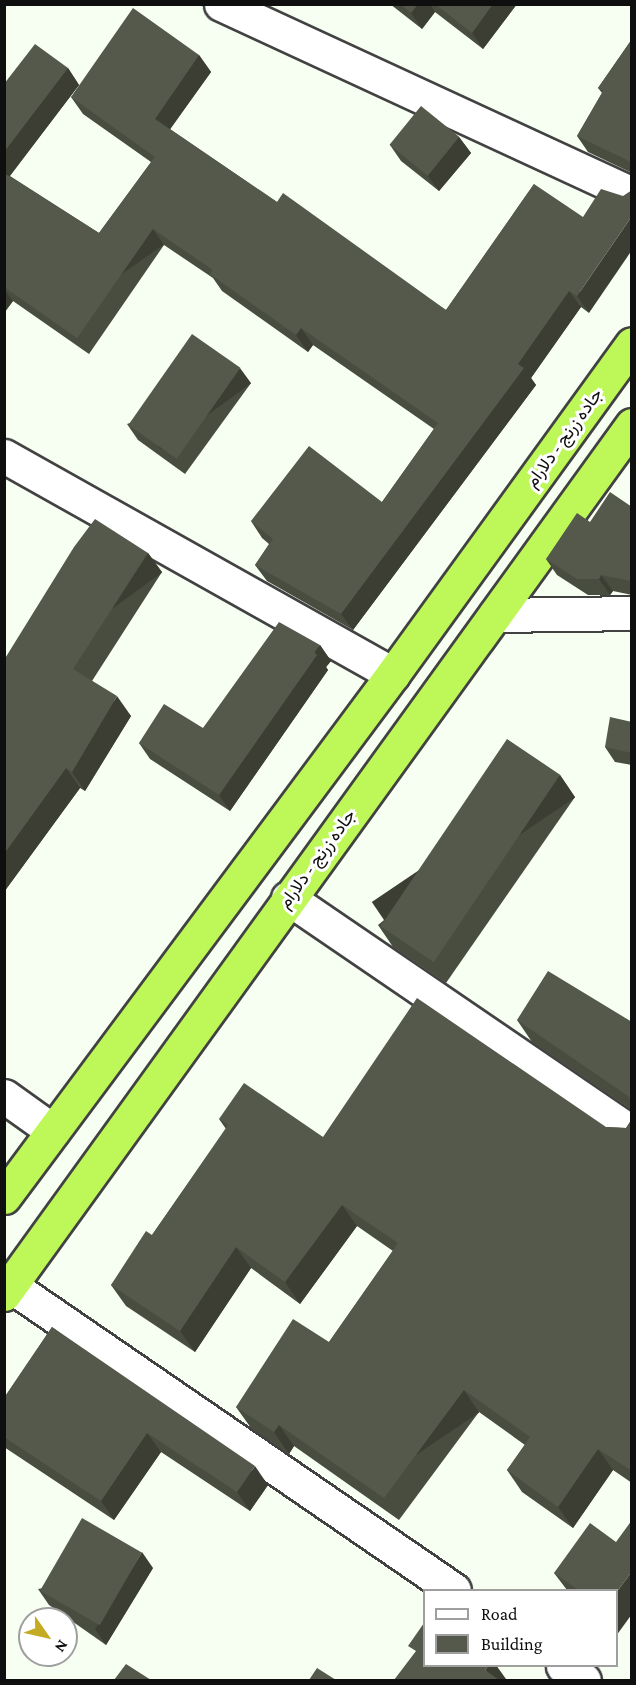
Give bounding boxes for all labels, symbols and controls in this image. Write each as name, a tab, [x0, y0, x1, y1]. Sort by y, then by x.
street label: جاده زرنج - دلارام	[521, 384, 607, 492]
street label: جاده زرنج - دلارام	[274, 805, 360, 913]
legend	[423, 1589, 618, 1667]
text: Road	[481, 1604, 518, 1624]
north arrow	[18, 1607, 78, 1667]
text: Building	[481, 1634, 542, 1654]
text: N	[52, 1637, 72, 1656]

